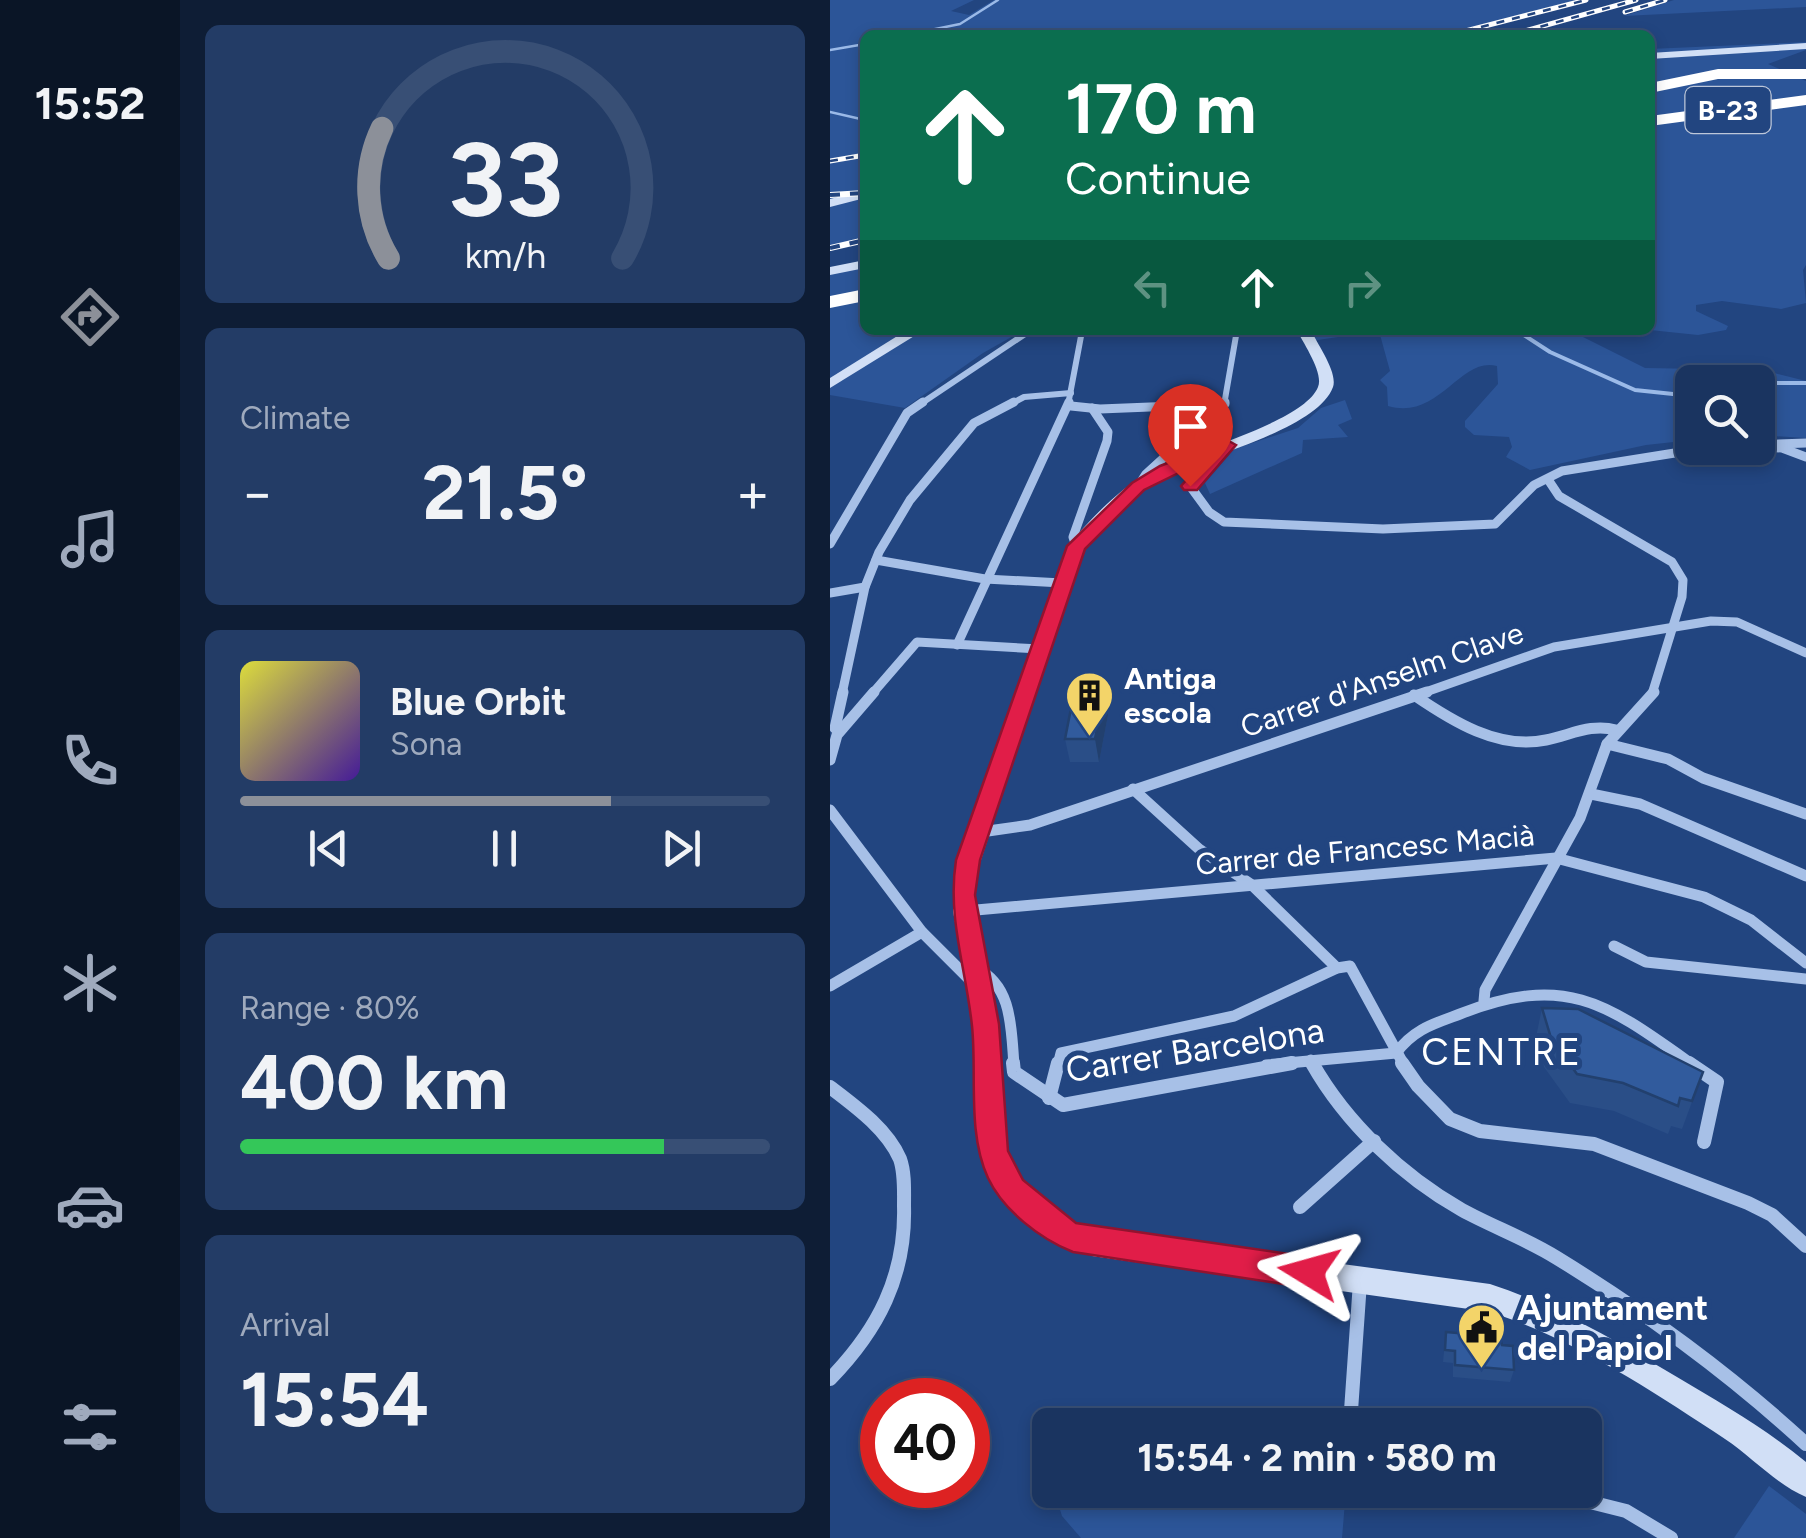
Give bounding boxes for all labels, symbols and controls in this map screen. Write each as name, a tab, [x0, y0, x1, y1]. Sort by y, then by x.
text: 170 m	[1065, 66, 1257, 151]
icon: ahead	[900, 70, 1030, 200]
text: 15:52	[35, 76, 145, 130]
road number: B-23	[1686, 87, 1770, 133]
text: 33	[447, 117, 563, 242]
text: Continue	[1065, 151, 1251, 205]
text: km/h	[464, 234, 546, 277]
icon: left	[1125, 260, 1180, 315]
icon: ahead	[1230, 260, 1285, 315]
icon: right	[1335, 260, 1390, 315]
icon: directions	[55, 282, 125, 352]
map controls	[1675, 365, 1775, 465]
button: search	[1675, 365, 1775, 465]
pin	[1148, 384, 1233, 487]
text: Climate	[240, 399, 351, 437]
icon: arrive	[1163, 399, 1218, 454]
text: 21.5°	[422, 448, 588, 538]
text: −	[240, 460, 274, 526]
text: +	[736, 460, 770, 526]
icon: music	[55, 504, 125, 574]
street label: Carrer d'Anselm Clave	[1236, 614, 1528, 745]
place label: Antiga escola	[1124, 660, 1216, 731]
building icon: Antiga escola	[1063, 670, 1115, 738]
text: Blue Orbit	[390, 679, 566, 725]
text: Sona	[390, 725, 462, 763]
icon: phone	[55, 726, 125, 796]
street label: Carrer de Francesc Macià	[1194, 816, 1536, 883]
icon: previous	[301, 821, 356, 876]
icon: pause	[477, 821, 532, 876]
icon: next	[654, 821, 709, 876]
icon: climate	[55, 948, 125, 1018]
text: Range · 80%	[240, 989, 420, 1027]
street label: Carrer Barcelona	[1063, 1009, 1327, 1091]
district label: CENTRE	[1421, 1029, 1583, 1075]
text: 400 km	[240, 1038, 508, 1128]
icon: car	[55, 1170, 125, 1240]
position arrow	[1257, 1220, 1361, 1324]
place label: Ajuntament del Papiol	[1517, 1287, 1708, 1369]
public building icon: Ajuntament del Papiol	[1456, 1302, 1508, 1370]
text: Arrival	[240, 1306, 330, 1344]
text: 15:54	[240, 1355, 429, 1445]
speed limit sign: 40	[860, 1378, 990, 1508]
icon: filters	[55, 1392, 125, 1462]
text: 15:54 · 2 min · 580 m	[1137, 1435, 1497, 1481]

